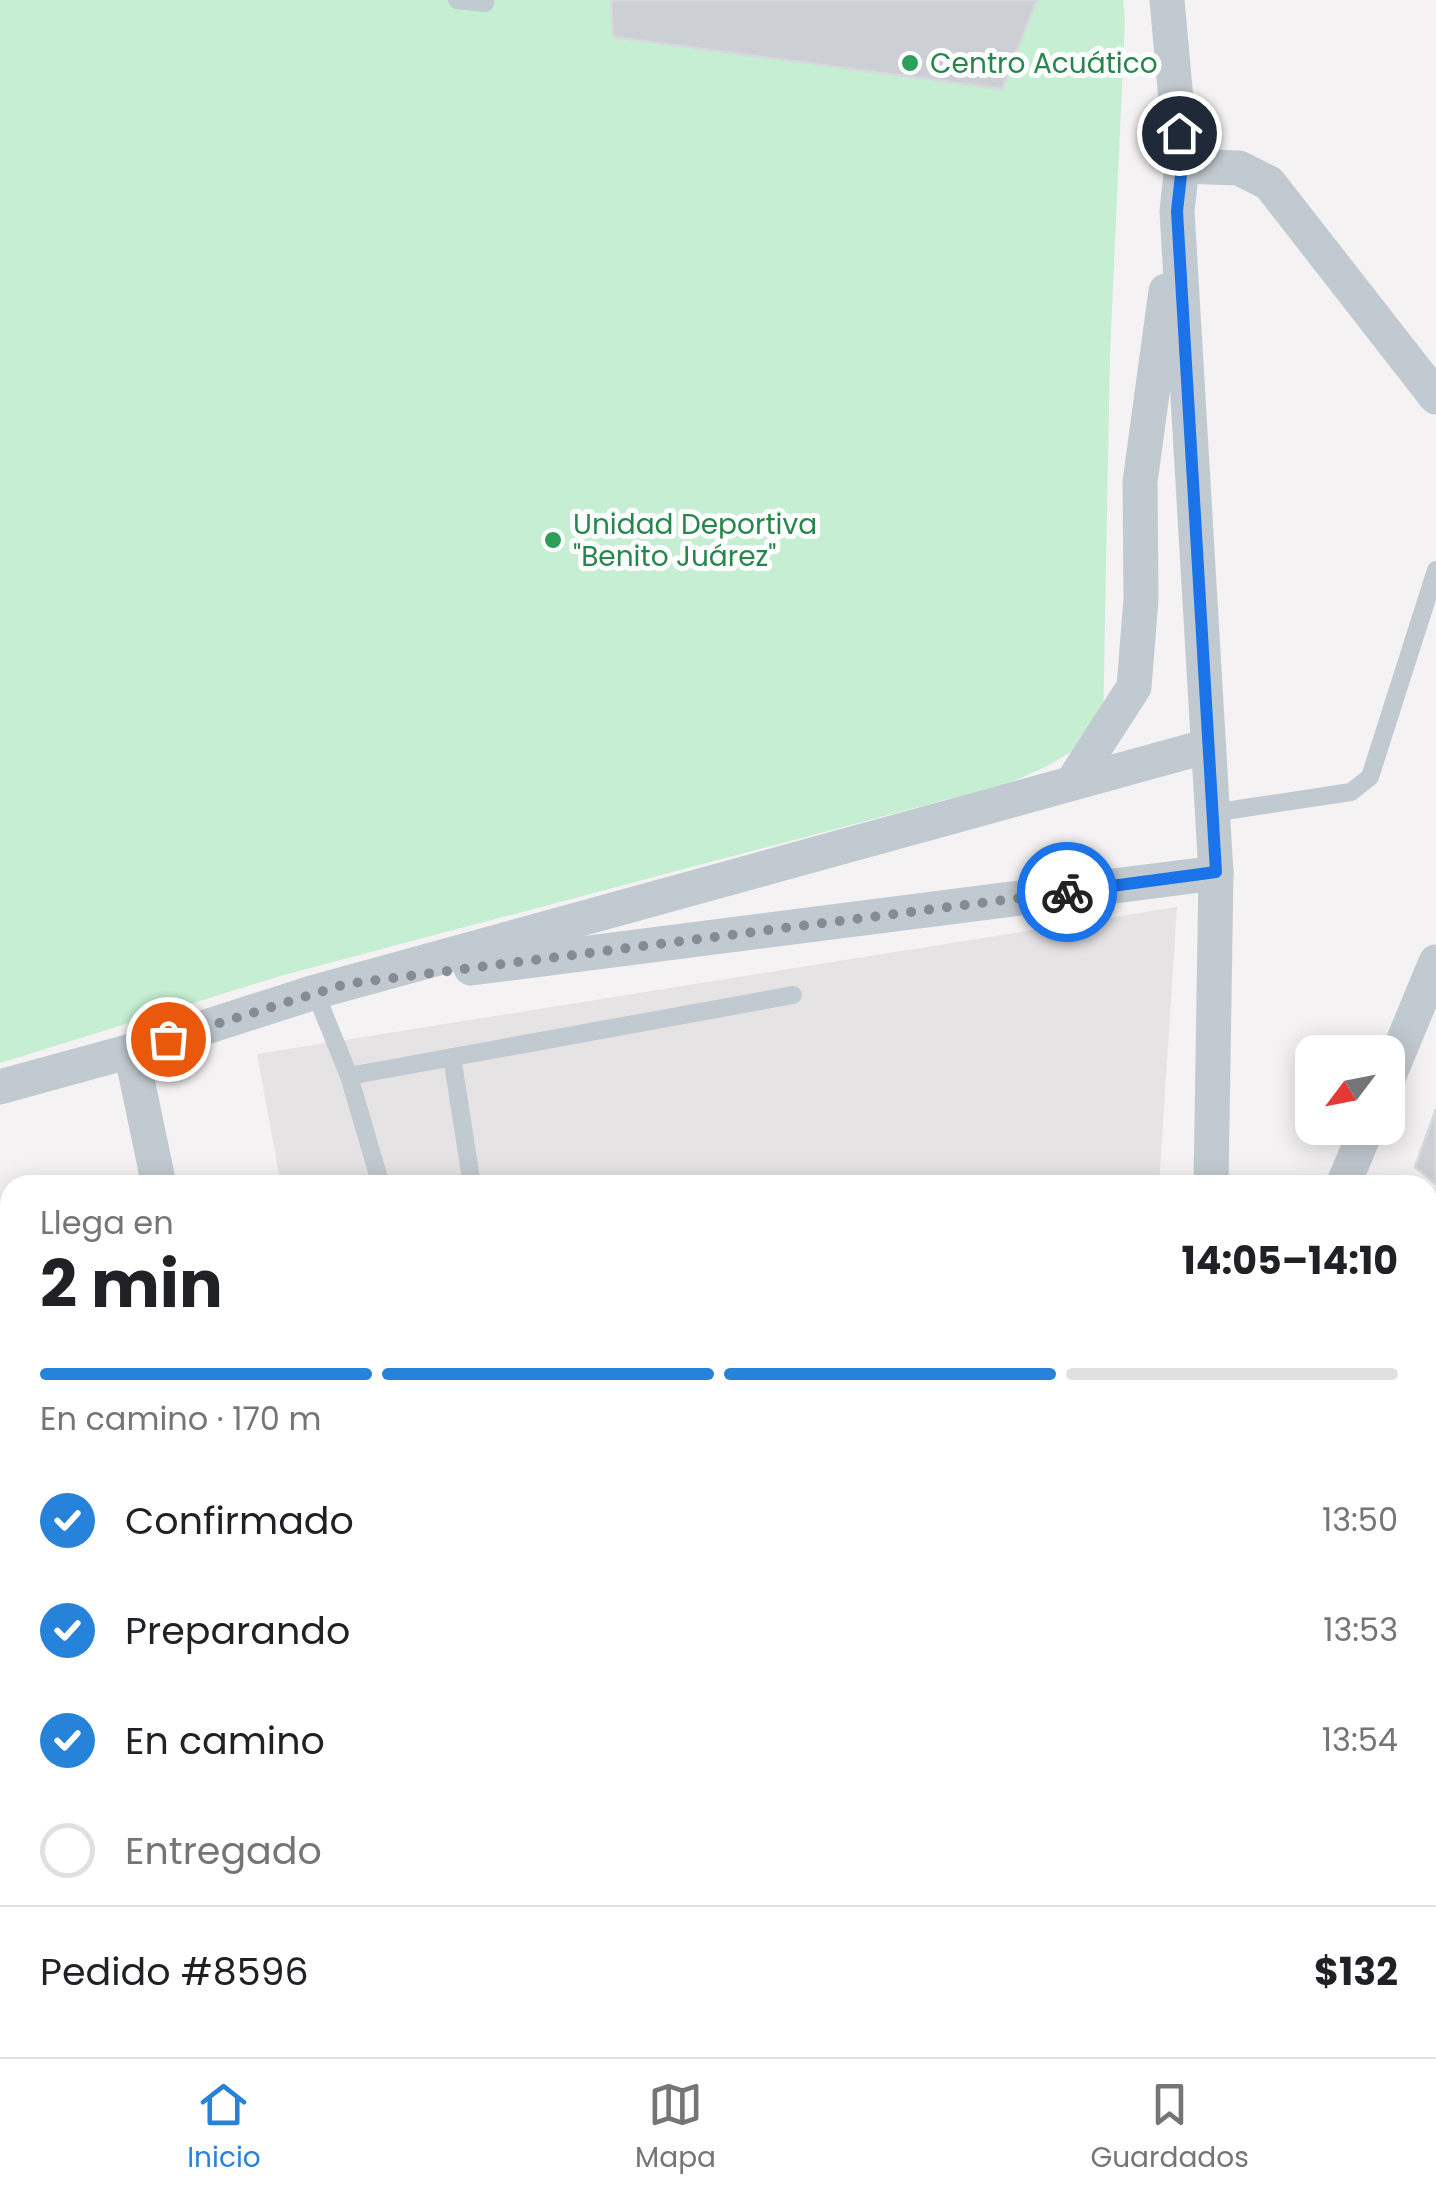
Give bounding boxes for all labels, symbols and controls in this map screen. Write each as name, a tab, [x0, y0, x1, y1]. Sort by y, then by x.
place label: Centro Acuático	[930, 44, 1158, 83]
marker: Centro Acuático	[899, 52, 921, 74]
pin	[1137, 91, 1222, 176]
icon: home	[1152, 106, 1207, 161]
place label: Unidad Deportiva "Benito Juárez"	[573, 505, 817, 576]
marker: Unidad Deportiva "Benito Juárez"	[542, 529, 564, 551]
courier	[1017, 842, 1117, 942]
icon: bike	[1040, 865, 1095, 920]
pin	[126, 997, 211, 1082]
icon: bag	[141, 1012, 196, 1067]
north arrow	[1295, 1035, 1405, 1145]
map controls	[1295, 1035, 1405, 1145]
text: Llega en	[40, 1200, 174, 1245]
text: 14:05–14:10	[1181, 1234, 1398, 1287]
text: 2 min	[40, 1239, 223, 1330]
text: En camino · 170 m	[40, 1396, 321, 1441]
icon: check	[40, 1493, 95, 1548]
text: Confirmado	[125, 1494, 354, 1547]
text: 13:50	[1322, 1497, 1398, 1542]
icon: check	[40, 1603, 95, 1658]
text: Preparando	[125, 1604, 350, 1657]
text: 13:53	[1323, 1607, 1398, 1652]
icon: check	[40, 1713, 95, 1768]
text: En camino	[125, 1714, 325, 1767]
text: 13:54	[1322, 1717, 1398, 1762]
text: Entregado	[125, 1824, 322, 1877]
text: Pedido #8596	[40, 1945, 309, 1998]
text: $132	[1314, 1945, 1398, 1998]
tab: Inicio	[187, 2077, 261, 2179]
tab: Mapa	[635, 2077, 716, 2179]
tab: Guardados	[1090, 2077, 1249, 2179]

